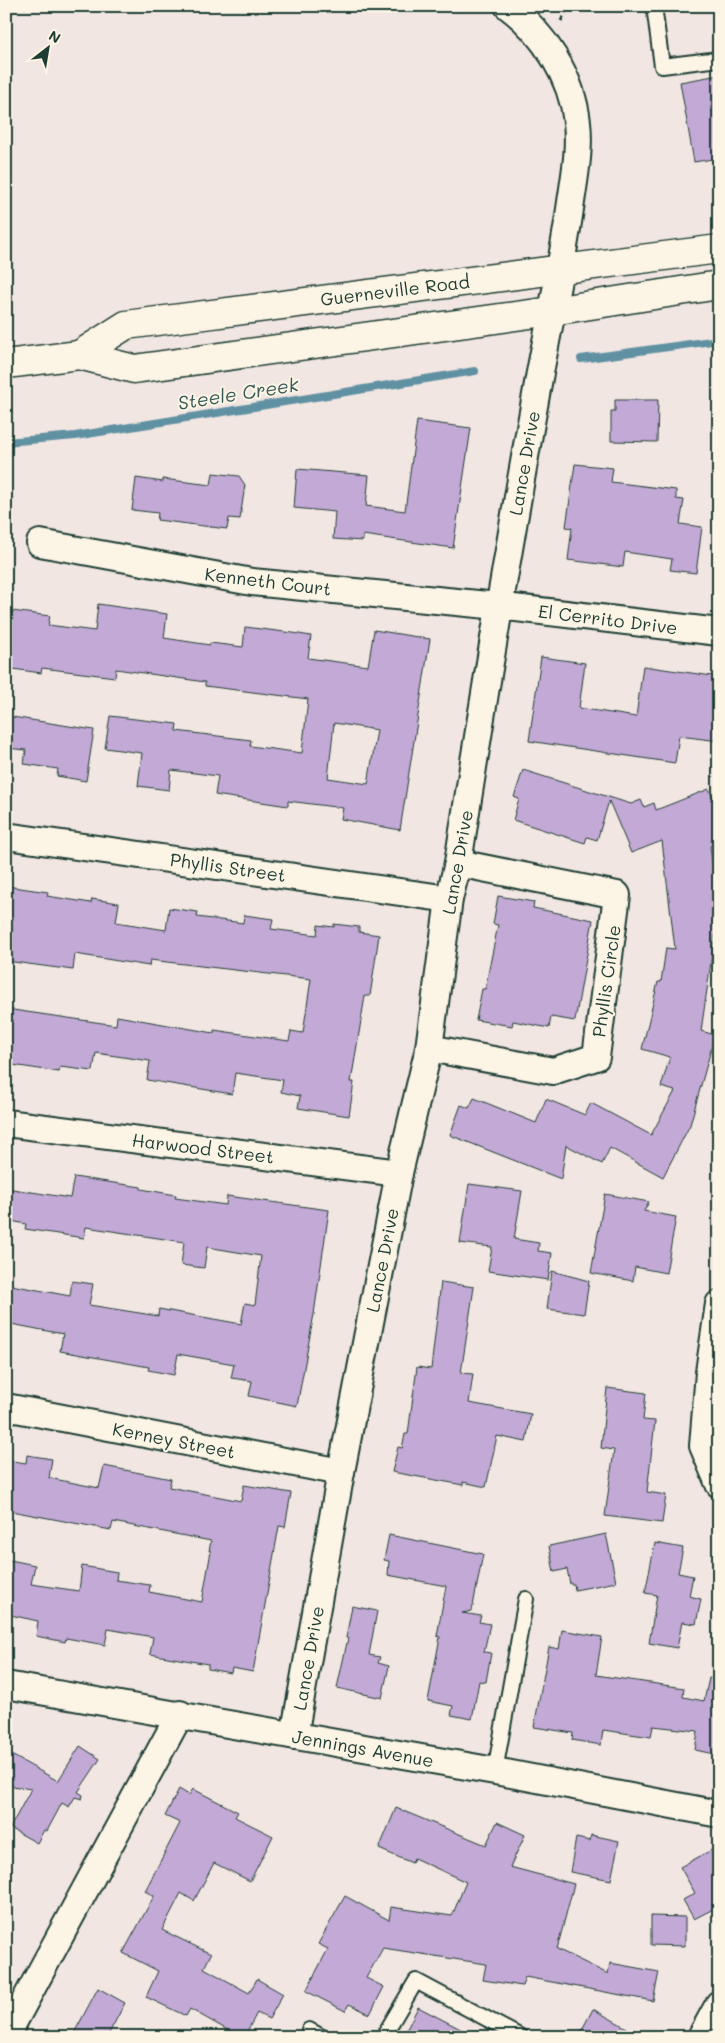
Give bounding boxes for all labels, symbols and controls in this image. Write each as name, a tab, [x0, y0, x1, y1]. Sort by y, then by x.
north arrow	[22, 22, 72, 72]
text: N	[45, 26, 64, 47]
street label: Guerneville Road	[319, 269, 471, 311]
water label: Steele Creek	[176, 371, 301, 415]
street label: Lance Drive	[503, 409, 545, 517]
street label: Kenneth Court	[203, 561, 333, 601]
street label: El Cerrito Drive	[537, 599, 679, 639]
street label: Lance Drive	[436, 808, 478, 916]
street label: Phyllis Street	[168, 847, 288, 887]
street label: Phyllis Circle	[586, 923, 626, 1039]
street label: Harwood Street	[131, 1127, 275, 1169]
street label: Lance Drive	[360, 1206, 404, 1314]
street label: Kerney Street	[111, 1416, 237, 1464]
street label: Lance Drive	[287, 1604, 329, 1712]
street label: Jennings Avenue	[290, 1724, 436, 1772]

